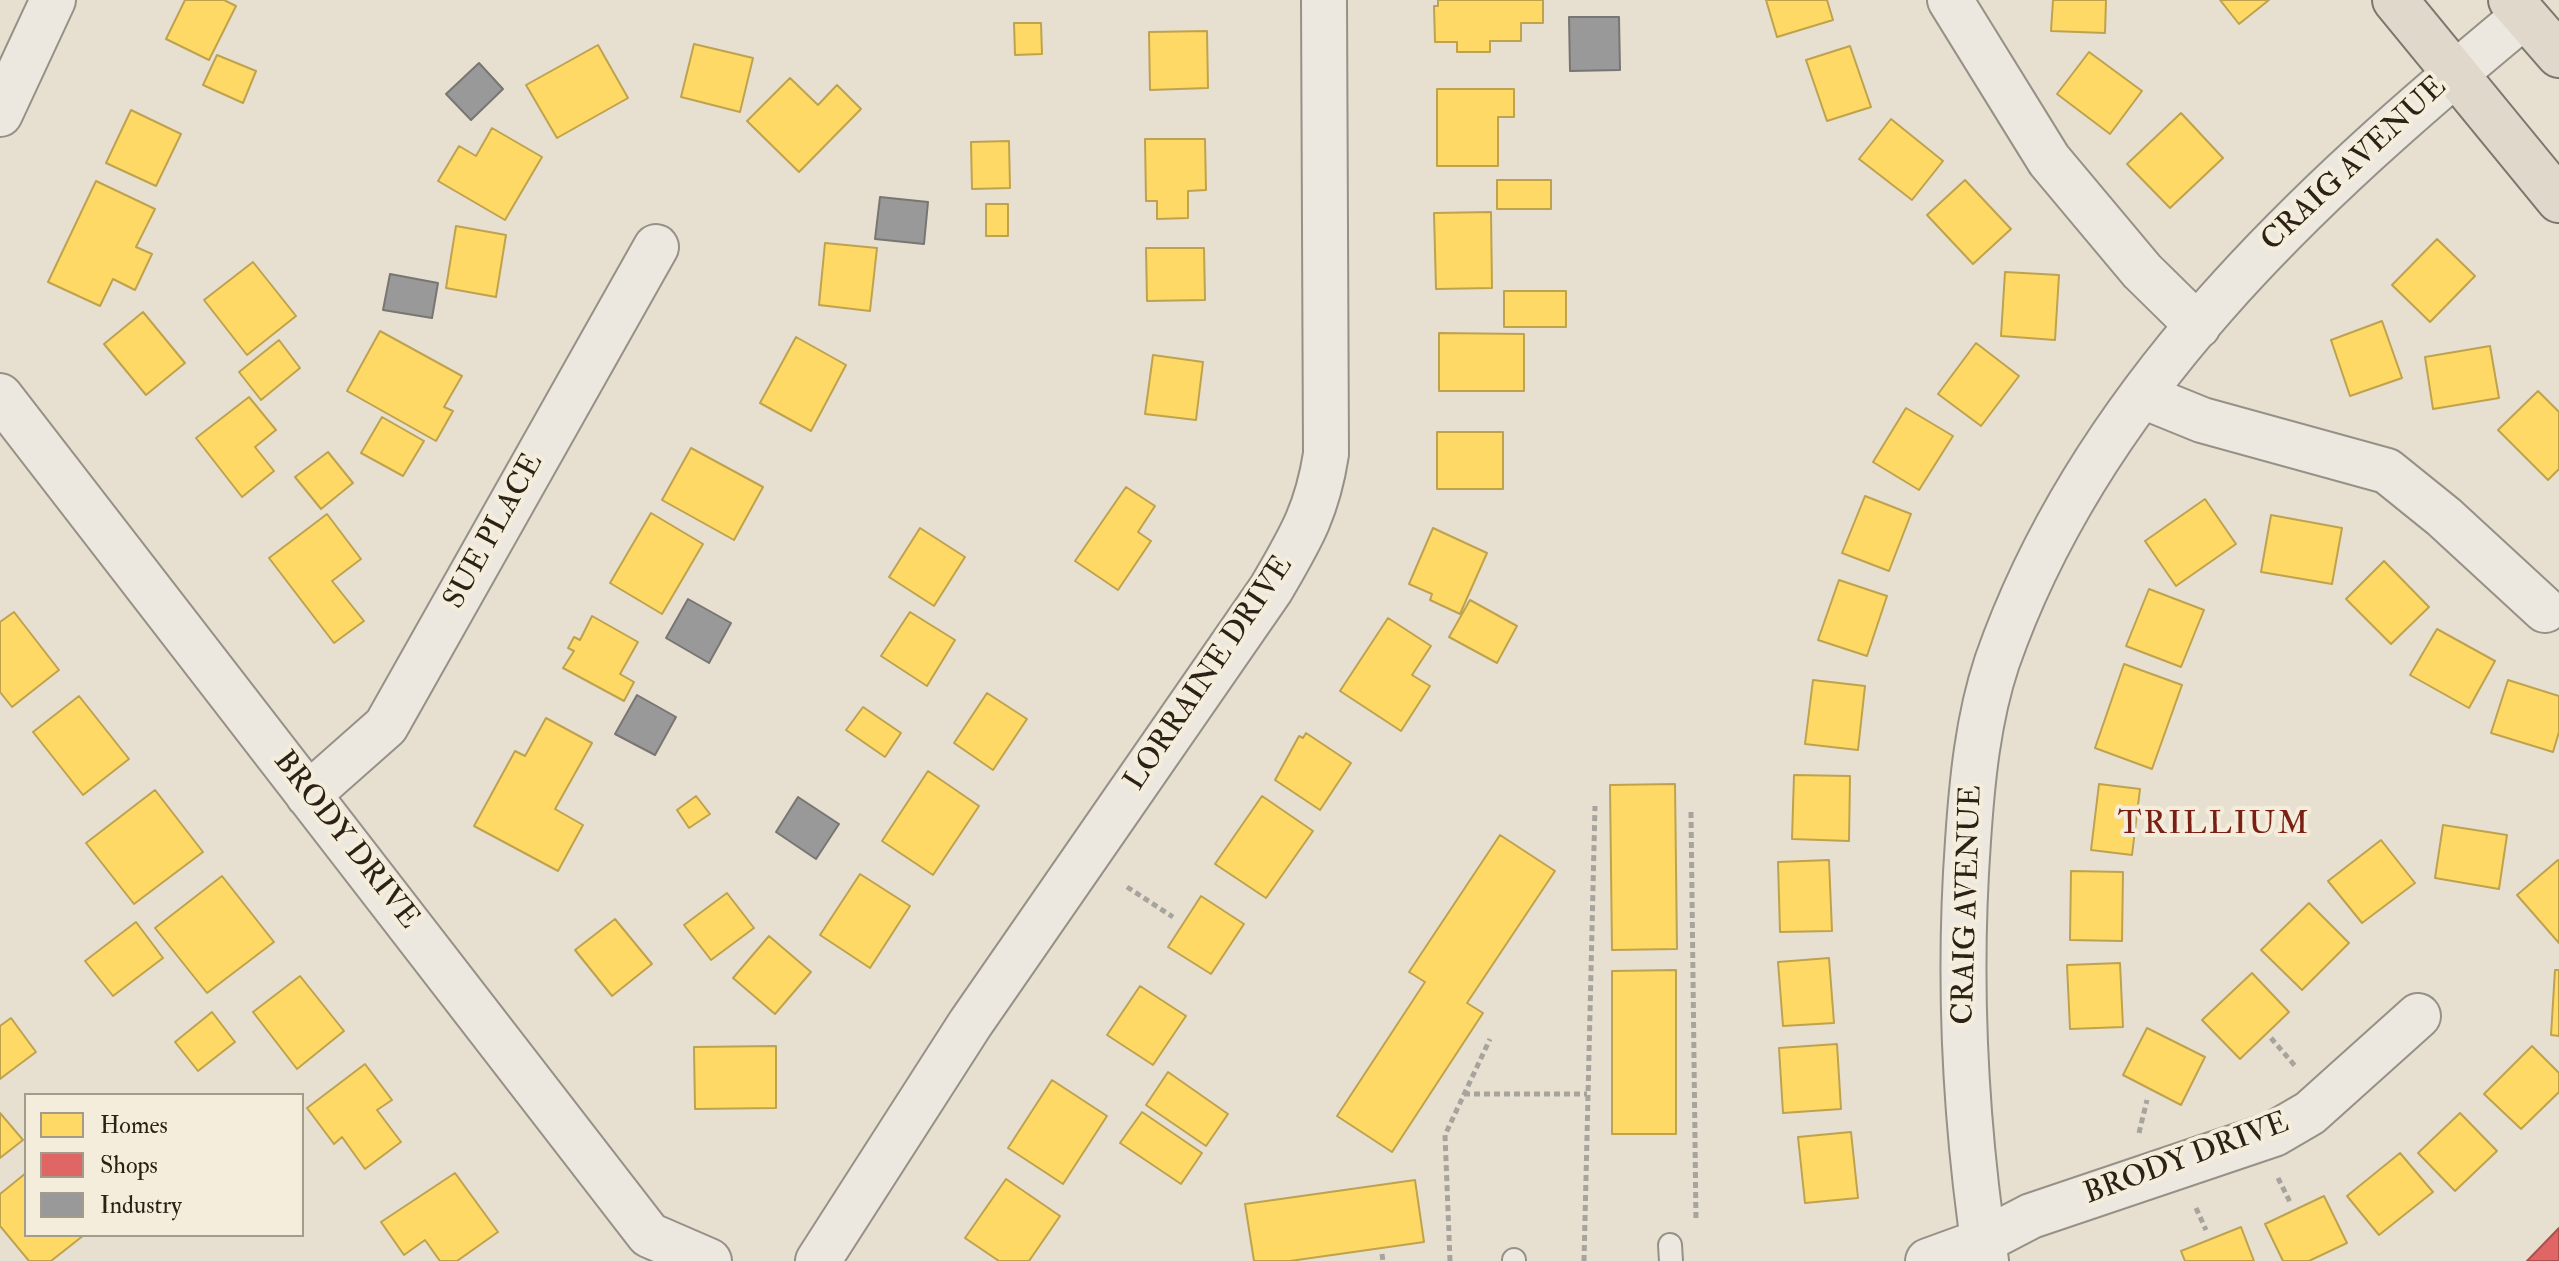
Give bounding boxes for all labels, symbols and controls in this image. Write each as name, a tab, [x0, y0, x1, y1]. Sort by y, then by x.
street label: CRAIG AVENUE	[2255, 70, 2455, 260]
street label: SUE PLACE	[438, 448, 552, 616]
street label: LORRAINE DRIVE	[1118, 550, 1302, 798]
street label: BRODY DRIVE	[265, 745, 425, 937]
street label: CRAIG AVENUE	[1947, 785, 1991, 1025]
district label: TRILLIUM	[2118, 807, 2310, 845]
legend	[24, 1093, 304, 1237]
street label: BRODY DRIVE	[2080, 1106, 2294, 1214]
text: Homes	[100, 1110, 168, 1141]
text: Shops	[100, 1150, 158, 1181]
text: Industry	[100, 1190, 182, 1221]

